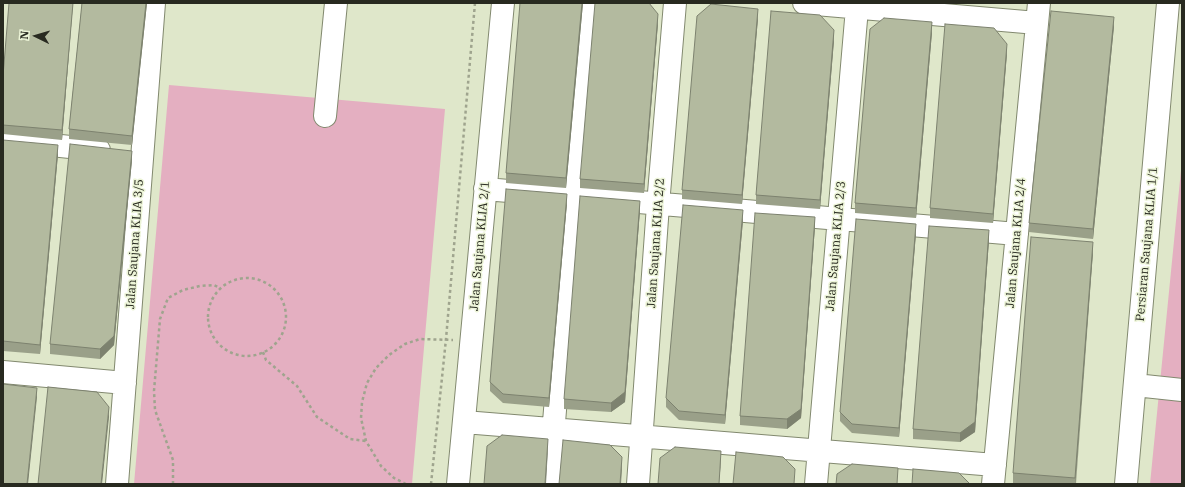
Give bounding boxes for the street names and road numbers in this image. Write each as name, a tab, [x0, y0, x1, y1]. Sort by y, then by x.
street label: Persiaran Saujana KLIA 1/1	[1133, 166, 1161, 322]
street label: Jalan Saujana KLIA 2/2	[644, 177, 668, 309]
street label: Jalan Saujana KLIA 2/4	[1003, 177, 1029, 309]
street label: Jalan Saujana KLIA 3/5	[123, 178, 147, 310]
street label: Jalan Saujana KLIA 2/1	[467, 180, 493, 312]
street label: Jalan Saujana KLIA 2/3	[823, 180, 849, 312]

